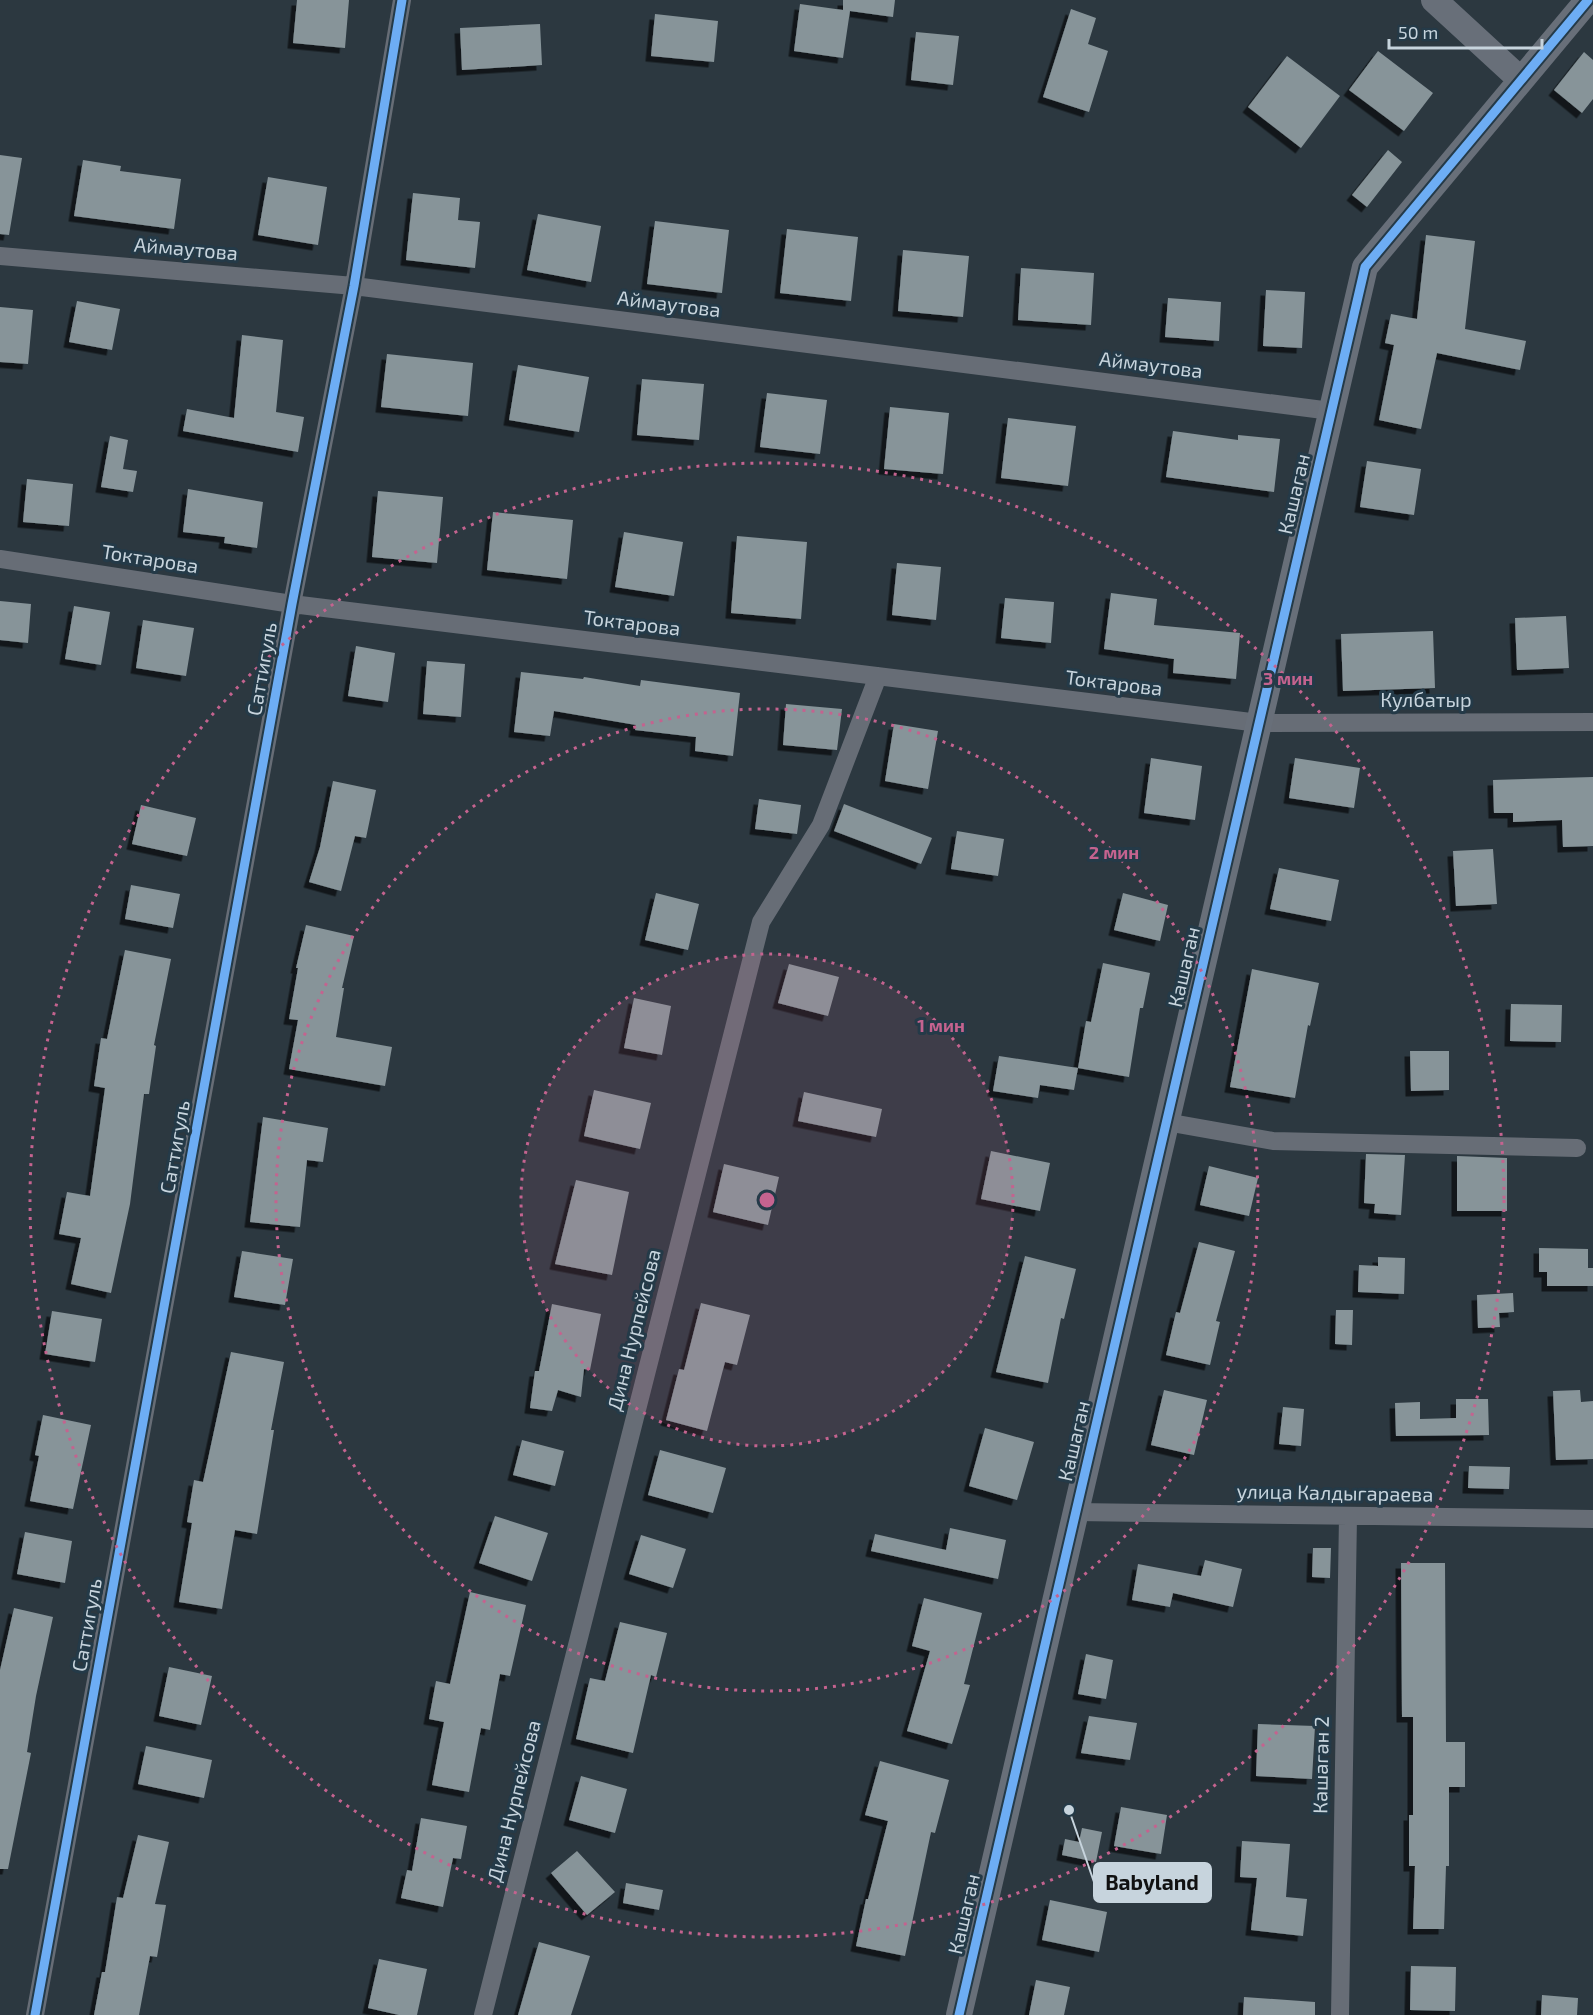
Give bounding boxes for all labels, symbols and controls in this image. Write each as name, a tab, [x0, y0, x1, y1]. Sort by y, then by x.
scale bar	[1389, 12, 1542, 50]
text: 50 m	[1398, 21, 1438, 43]
street label: Аймаутова	[133, 232, 239, 265]
street label: Аймаутова	[616, 285, 722, 322]
street label: Аймаутова	[1098, 346, 1204, 383]
street label: Кашаган	[1272, 451, 1314, 536]
street label: Токтарова	[100, 539, 200, 577]
street label: Токтарова	[582, 604, 682, 640]
street label: Саттигуль	[241, 620, 282, 718]
street label: Токтарова	[1064, 664, 1164, 700]
text: 3 мин	[1263, 667, 1313, 689]
street label: Кулбатыр	[1380, 687, 1472, 712]
text: 2 мин	[1089, 841, 1139, 863]
street label: Кашаган	[1162, 924, 1204, 1009]
text: 1 мин	[917, 1014, 965, 1036]
street label: Саттигуль	[154, 1098, 195, 1196]
centre of rings	[757, 1190, 777, 1210]
street label: Дина Нурпейсова	[601, 1246, 666, 1413]
street label: Кашаган	[1052, 1398, 1094, 1483]
street label: улица Калдыгараева	[1236, 1478, 1434, 1507]
street label: Саттигуль	[66, 1576, 107, 1674]
street label: Кашаган 2	[1307, 1716, 1333, 1814]
street label: Дина Нурпейсова	[481, 1717, 546, 1884]
callout: Babyland	[1094, 1863, 1211, 1902]
text: Babyland	[1105, 1869, 1199, 1895]
street label: Кашаган	[942, 1871, 984, 1956]

